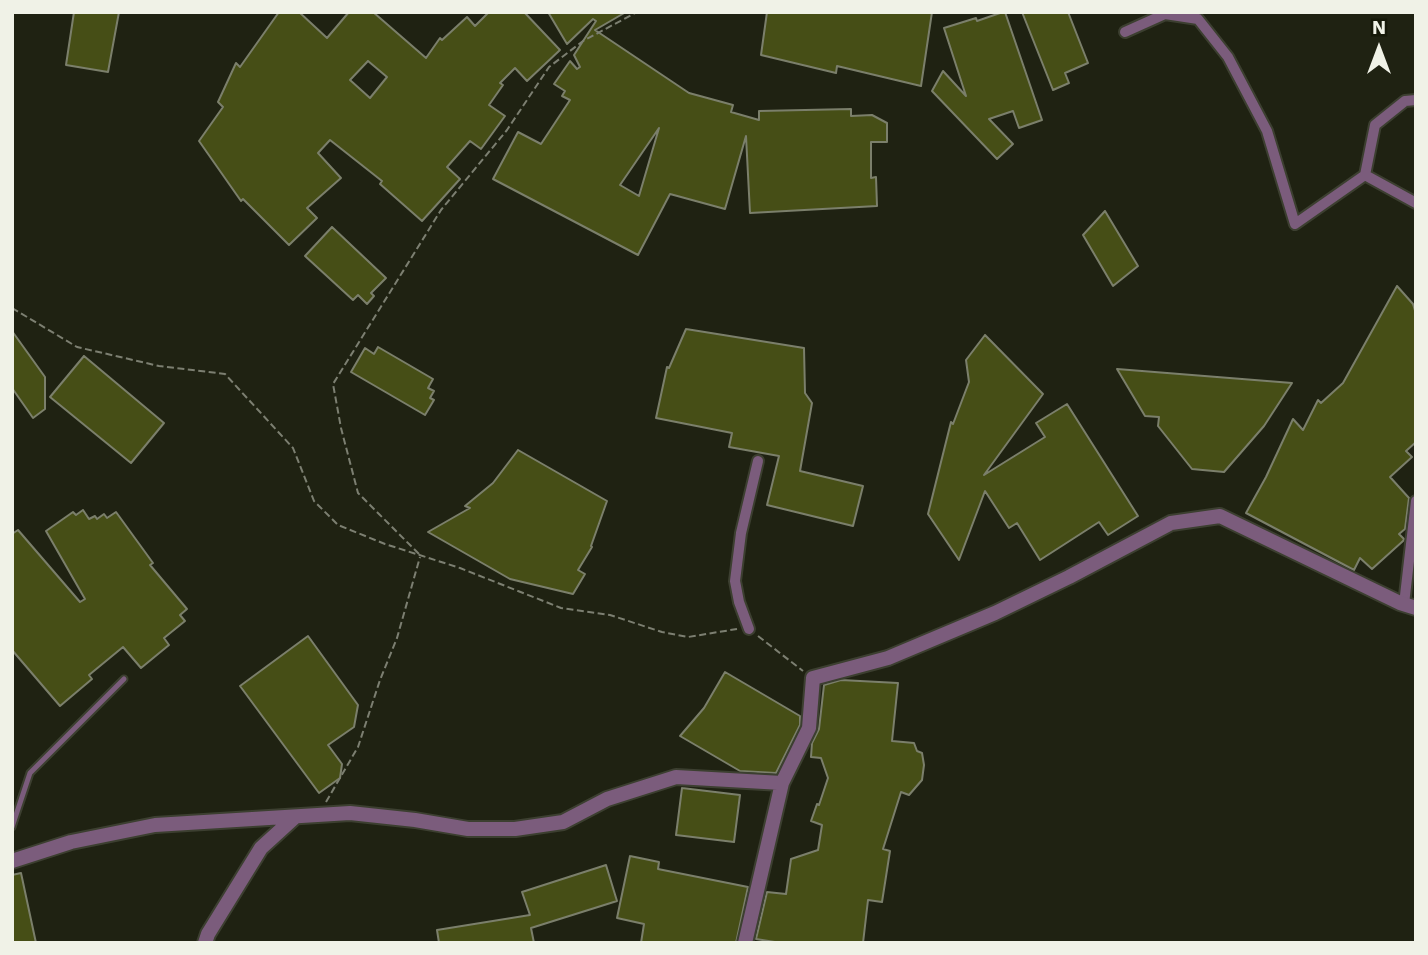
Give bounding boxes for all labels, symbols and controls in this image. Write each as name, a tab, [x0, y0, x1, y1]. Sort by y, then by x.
north arrow	[1344, 14, 1414, 84]
text: N	[1372, 16, 1386, 39]

